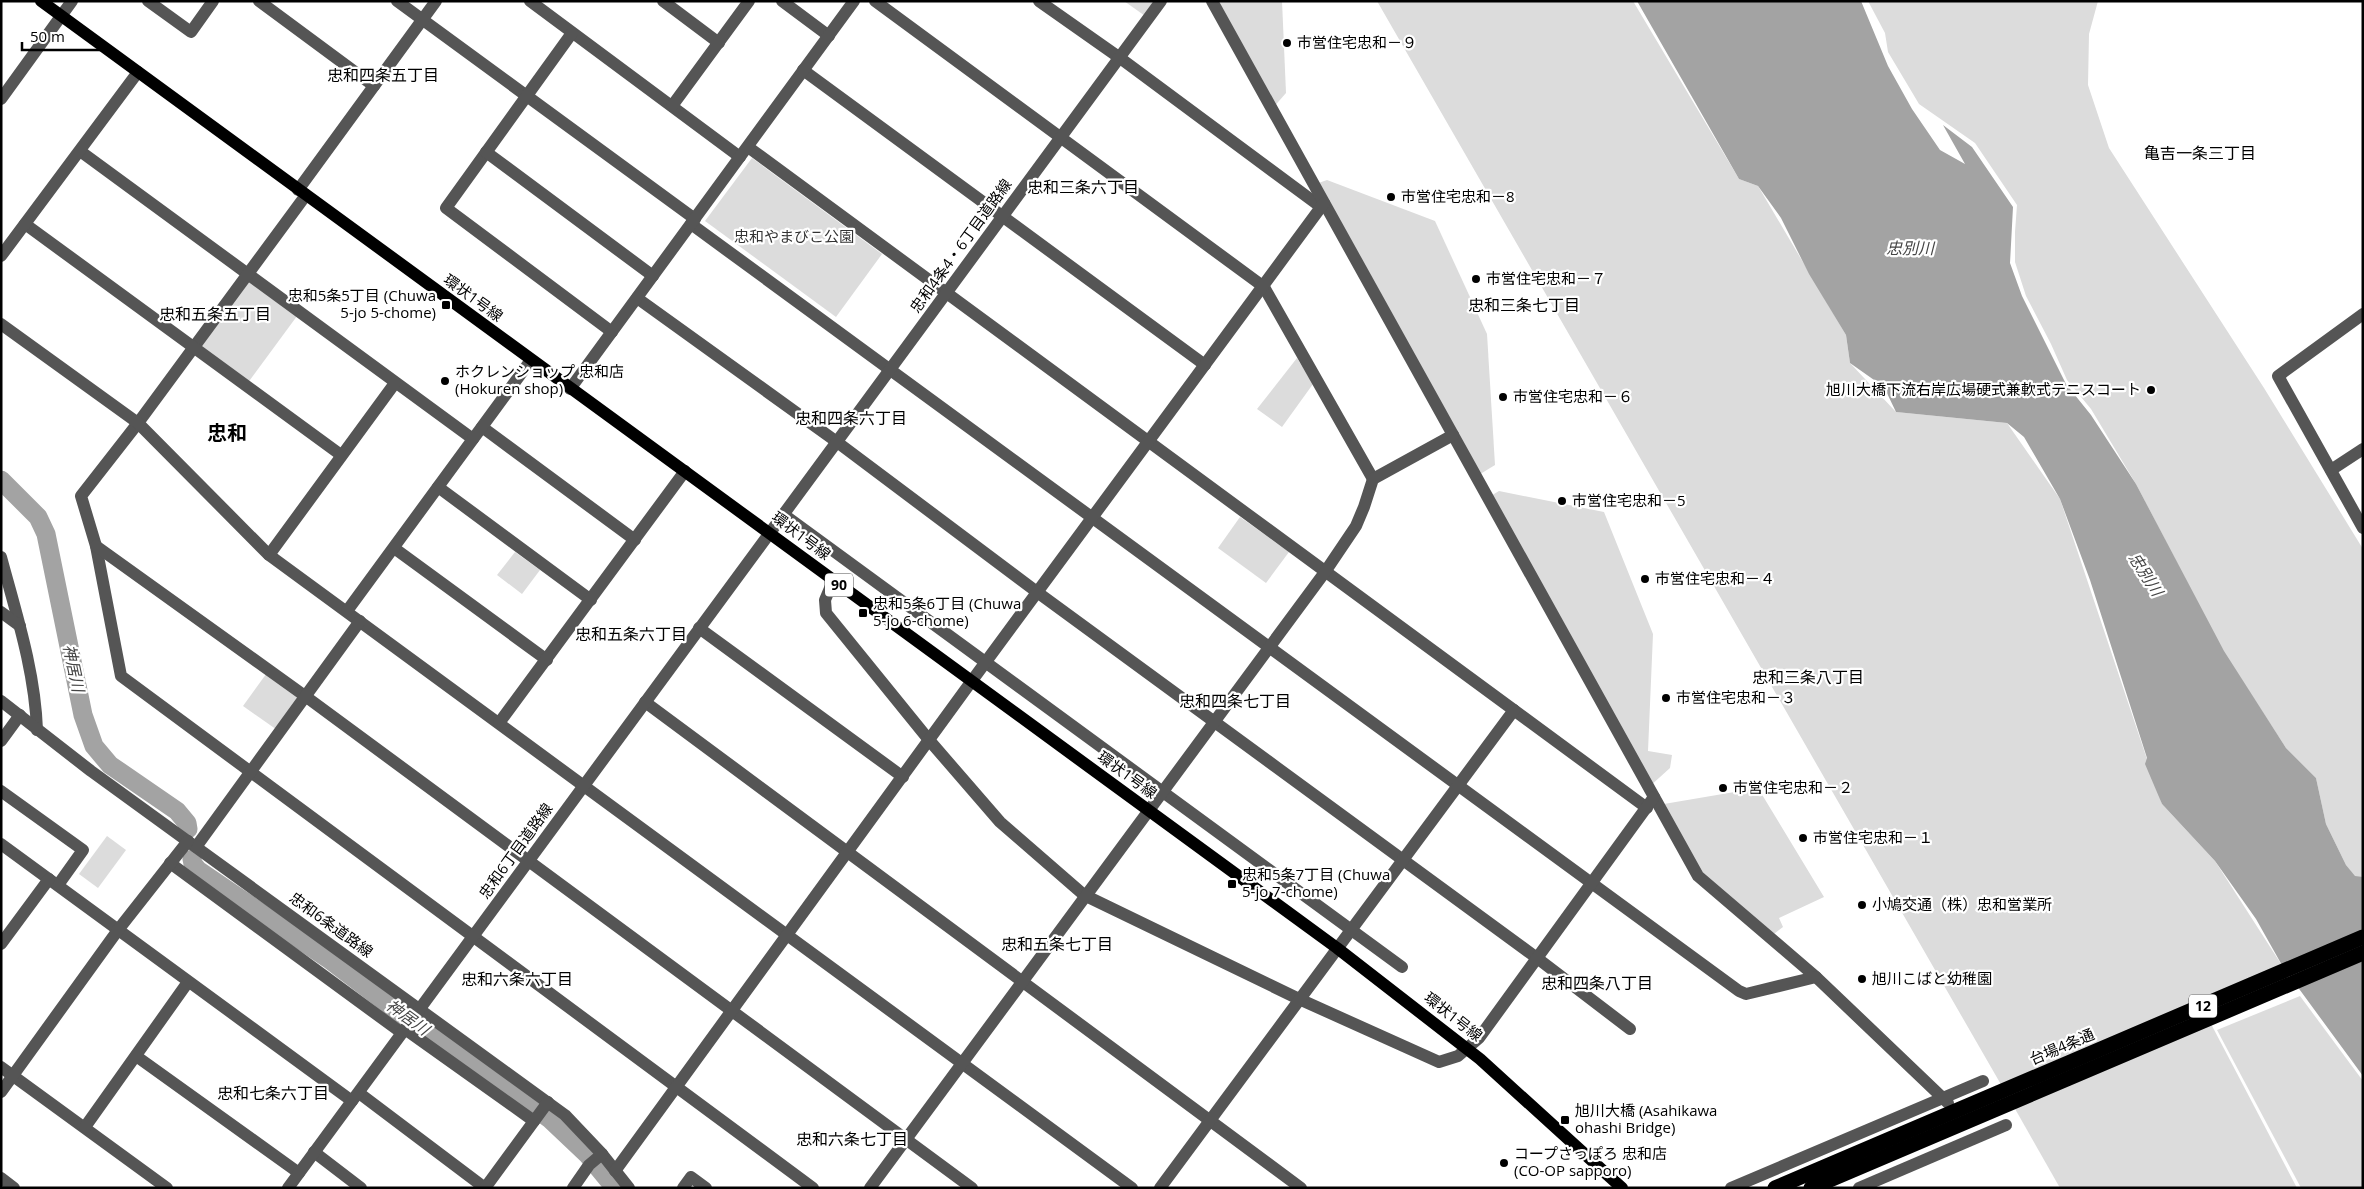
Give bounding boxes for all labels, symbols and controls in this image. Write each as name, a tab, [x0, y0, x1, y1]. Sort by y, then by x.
scale bar	[22, 20, 101, 52]
text: 50 m	[30, 26, 65, 46]
place label: 市営住宅忠和－９	[1297, 32, 1417, 52]
marker: 市営住宅忠和－９	[1281, 37, 1293, 49]
district label: 忠和四条五丁目	[327, 64, 439, 86]
district label: 亀吉一条三丁目	[2144, 142, 2256, 164]
street label: 忠和4条4・6丁目道路線	[905, 175, 1016, 316]
district label: 忠和三条六丁目	[1027, 176, 1139, 198]
place label: 市営住宅忠和－8	[1401, 186, 1515, 206]
marker: 市営住宅忠和－8	[1385, 191, 1397, 203]
park label: 忠和やまびこ公園	[734, 226, 854, 246]
water label: 忠別川	[1886, 237, 1936, 259]
place label: 市営住宅忠和－７	[1486, 268, 1606, 288]
street label: 環状1号線	[440, 269, 507, 325]
marker: 市営住宅忠和－７	[1470, 273, 1482, 285]
place label: 忠和5条5丁目 (Chuwa 5-jo 5-chome)	[288, 285, 436, 322]
district label: 忠和三条七丁目	[1468, 294, 1580, 316]
marker: 忠和5条5丁目 (Chuwa 5-jo 5-chome)	[440, 299, 452, 311]
district label: 忠和五条五丁目	[159, 303, 271, 325]
place label: ホクレンショップ 忠和店 (Hokuren shop)	[455, 361, 624, 398]
marker: ホクレンショップ 忠和店 (Hokuren shop)	[439, 375, 451, 387]
place label: 旭川大橋下流右岸広場硬式兼軟式テニスコート	[1826, 379, 2141, 399]
marker: 旭川大橋下流右岸広場硬式兼軟式テニスコート	[2145, 384, 2157, 396]
place label: 市営住宅忠和－６	[1513, 386, 1633, 406]
marker: 市営住宅忠和－６	[1497, 391, 1509, 403]
district label: 忠和四条六丁目	[795, 407, 907, 429]
district label: 忠和	[207, 419, 247, 446]
place label: 市営住宅忠和－5	[1572, 490, 1686, 510]
marker: 市営住宅忠和－5	[1556, 495, 1568, 507]
street label: 環状1号線	[768, 507, 835, 564]
water label: 忠別川	[2124, 548, 2169, 602]
place label: 市営住宅忠和－４	[1655, 568, 1775, 588]
marker: 市営住宅忠和－４	[1639, 573, 1651, 585]
road number: 90	[825, 574, 853, 596]
place label: 忠和5条6丁目 (Chuwa 5-jo 6-chome)	[873, 593, 1021, 630]
marker: 忠和5条6丁目 (Chuwa 5-jo 6-chome)	[857, 607, 869, 619]
district label: 忠和五条六丁目	[575, 623, 687, 645]
water label: 神居川	[58, 642, 90, 696]
district label: 忠和三条八丁目	[1752, 666, 1864, 688]
place label: 市営住宅忠和－３	[1676, 687, 1796, 707]
district label: 忠和四条七丁目	[1179, 690, 1291, 712]
marker: 市営住宅忠和－３	[1660, 692, 1672, 704]
street label: 環状1号線	[1094, 746, 1161, 802]
place label: 市営住宅忠和－２	[1733, 777, 1853, 797]
marker: 市営住宅忠和－２	[1717, 782, 1729, 794]
street label: 忠和6丁目道路線	[474, 799, 557, 902]
place label: 市営住宅忠和－１	[1813, 827, 1933, 847]
marker: 市営住宅忠和－１	[1797, 832, 1809, 844]
place label: 忠和5条7丁目 (Chuwa 5-jo 7-chome)	[1242, 864, 1390, 901]
marker: 忠和5条7丁目 (Chuwa 5-jo 7-chome)	[1226, 878, 1238, 890]
street label: 忠和6条道路線	[286, 887, 377, 961]
place label: 小鳩交通（株）忠和営業所	[1872, 894, 2052, 914]
marker: 小鳩交通（株）忠和営業所	[1856, 899, 1868, 911]
district label: 忠和五条七丁目	[1001, 933, 1113, 955]
district label: 忠和六条六丁目	[461, 968, 573, 990]
place label: 旭川こばと幼稚園	[1872, 968, 1992, 988]
district label: 忠和四条八丁目	[1541, 972, 1653, 994]
marker: 旭川こばと幼稚園	[1856, 973, 1868, 985]
street label: 環状1号線	[1420, 987, 1487, 1045]
water label: 神居川	[382, 994, 435, 1041]
road number: 12	[2189, 994, 2217, 1018]
street label: 台場4条通	[2026, 1023, 2097, 1069]
district label: 忠和七条六丁目	[217, 1082, 329, 1104]
place label: 旭川大橋 (Asahikawa ohashi Bridge)	[1575, 1100, 1717, 1137]
marker: 旭川大橋 (Asahikawa ohashi Bridge)	[1559, 1114, 1571, 1126]
district label: 忠和六条七丁目	[796, 1128, 908, 1150]
place label: コープさっぽろ 忠和店 (CO-OP sapporo)	[1514, 1143, 1667, 1180]
marker: コープさっぽろ 忠和店 (CO-OP sapporo)	[1498, 1157, 1510, 1169]

